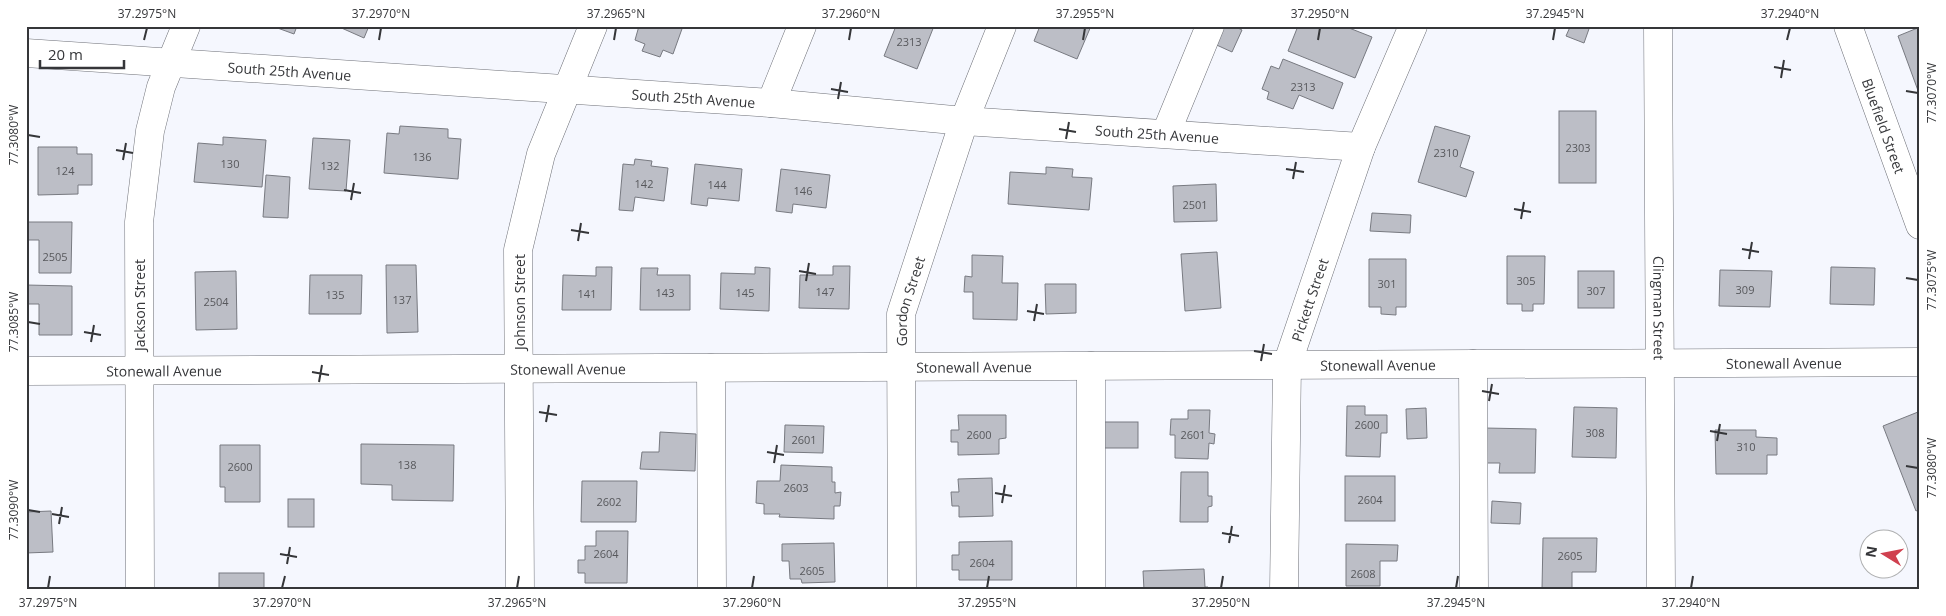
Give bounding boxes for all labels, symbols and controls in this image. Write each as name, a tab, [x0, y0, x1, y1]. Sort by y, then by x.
text: 37.2975°N	[118, 5, 176, 22]
text: 37.2970°N	[352, 5, 410, 22]
text: 37.2965°N	[587, 5, 645, 22]
text: 37.2960°N	[822, 5, 880, 22]
text: 37.2955°N	[1056, 5, 1114, 22]
text: 37.2950°N	[1291, 5, 1349, 22]
text: 37.2945°N	[1526, 5, 1584, 22]
text: 37.2940°N	[1761, 5, 1819, 22]
house number: 2313	[896, 34, 922, 49]
scale bar	[40, 38, 124, 70]
text: 20 m	[48, 44, 83, 64]
street label: South 25th Avenue	[227, 57, 352, 84]
text: 77.3070°W	[1923, 63, 1940, 123]
street label: Bluefield Street	[1858, 75, 1910, 176]
house number: 2313	[1290, 79, 1316, 94]
street label: South 25th Avenue	[631, 84, 756, 111]
text: 77.3080°W	[5, 105, 22, 165]
street label: South 25th Avenue	[1095, 120, 1220, 147]
house number: 2303	[1565, 140, 1591, 155]
house number: 2310	[1433, 145, 1459, 160]
house number: 136	[413, 149, 431, 164]
house number: 130	[221, 156, 239, 171]
house number: 132	[321, 158, 339, 173]
house number: 124	[56, 163, 75, 178]
house number: 142	[635, 176, 653, 191]
house number: 144	[708, 177, 727, 192]
house number: 146	[794, 183, 812, 198]
house number: 2501	[1182, 197, 1208, 212]
house number: 2505	[42, 249, 68, 264]
text: 77.3075°W	[1923, 250, 1940, 310]
street label: Johnson Street	[510, 254, 529, 352]
street label: Gordon Street	[891, 254, 929, 346]
street label: Pickett Street	[1286, 256, 1332, 344]
street label: Clingman Street	[1650, 256, 1669, 360]
street label: Jackson Street	[130, 259, 149, 353]
house number: 305	[1517, 273, 1535, 288]
house number: 301	[1378, 276, 1396, 291]
house number: 309	[1736, 282, 1754, 297]
house number: 307	[1587, 283, 1605, 298]
house number: 147	[816, 284, 834, 299]
house number: 143	[656, 285, 674, 300]
house number: 145	[736, 285, 754, 300]
house number: 141	[578, 286, 596, 301]
house number: 135	[326, 287, 344, 302]
text: 77.3085°W	[5, 292, 22, 352]
house number: 137	[393, 292, 411, 307]
house number: 2504	[203, 294, 229, 309]
street label: Stonewall Avenue	[1726, 353, 1842, 372]
street label: Stonewall Avenue	[1320, 355, 1436, 374]
street label: Stonewall Avenue	[916, 357, 1032, 376]
street label: Stonewall Avenue	[510, 359, 626, 378]
street label: Stonewall Avenue	[106, 361, 222, 380]
house number: 2600	[1354, 417, 1380, 432]
house number: 308	[1586, 425, 1604, 440]
house number: 2600	[966, 427, 992, 442]
house number: 2601	[1180, 427, 1206, 442]
house number: 2601	[791, 432, 817, 447]
text: 77.3080°W	[1923, 438, 1940, 498]
house number: 310	[1737, 439, 1755, 454]
house number: 138	[398, 457, 416, 472]
house number: 2600	[227, 459, 253, 474]
text: 77.3090°W	[5, 480, 22, 540]
house number: 2603	[783, 480, 809, 495]
house number: 2604	[1357, 492, 1383, 507]
house number: 2602	[596, 494, 622, 509]
north arrow	[1858, 528, 1908, 578]
text: N	[1860, 544, 1881, 559]
house number: 2604	[593, 546, 619, 561]
house number: 2605	[1557, 548, 1583, 563]
house number: 2604	[969, 555, 995, 570]
house number: 2605	[799, 563, 825, 578]
house number: 2608	[1350, 566, 1376, 581]
text: 37.2975°N	[19, 594, 77, 611]
text: 37.2970°N	[253, 594, 311, 611]
text: 37.2965°N	[488, 594, 546, 611]
text: 37.2960°N	[723, 594, 781, 611]
text: 37.2955°N	[958, 594, 1016, 611]
text: 37.2950°N	[1192, 594, 1250, 611]
text: 37.2945°N	[1427, 594, 1485, 611]
text: 37.2940°N	[1662, 594, 1720, 611]

